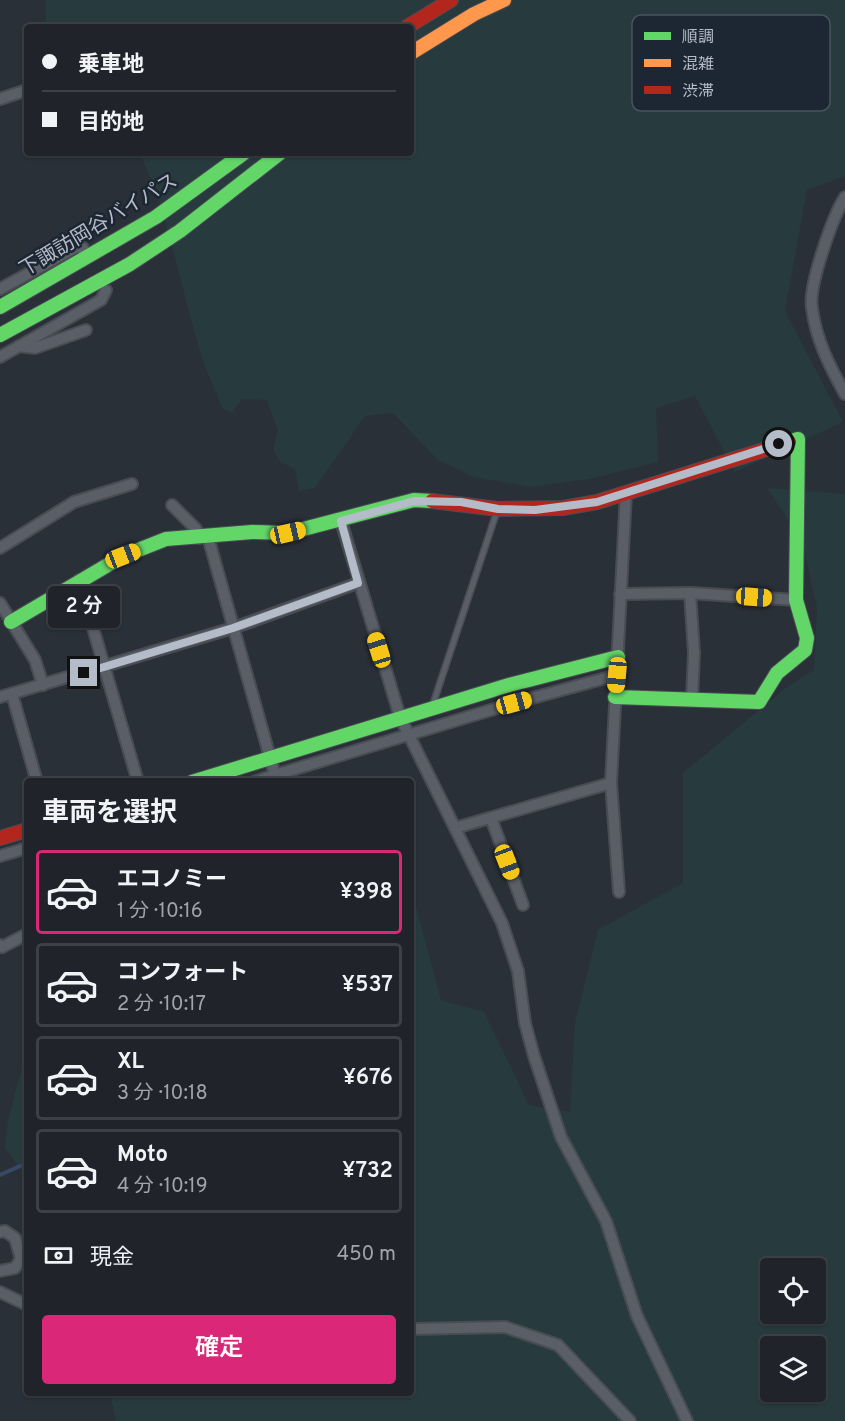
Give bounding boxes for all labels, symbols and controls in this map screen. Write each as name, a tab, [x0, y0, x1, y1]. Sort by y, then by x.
legend	[632, 15, 830, 111]
text: 順調	[682, 28, 714, 48]
text: 乗車地	[78, 52, 144, 79]
text: 混雑	[682, 55, 714, 75]
text: 渋滞	[682, 82, 714, 102]
text: 目的地	[78, 110, 144, 137]
street label: 下諏訪岡谷バイパス	[15, 169, 183, 283]
route start	[765, 430, 792, 457]
car	[268, 520, 308, 546]
car	[103, 541, 143, 571]
callout: 2 分	[48, 586, 120, 628]
car	[735, 587, 773, 607]
text: 2 分	[65, 594, 103, 620]
car	[365, 630, 393, 670]
car	[606, 656, 628, 694]
route end	[70, 659, 97, 686]
car	[494, 690, 534, 716]
text: 車両を選択	[42, 797, 177, 831]
car	[492, 842, 522, 882]
icon: car	[45, 865, 99, 919]
text: エコノミー	[117, 867, 227, 894]
text: ¥398	[340, 879, 393, 906]
text: 1 分 · 10:16	[117, 899, 203, 925]
icon: car	[45, 958, 99, 1012]
text: コンフォート	[117, 960, 248, 987]
text: ¥537	[342, 972, 393, 999]
text: 2 分 · 10:17	[117, 992, 206, 1018]
text: XL	[117, 1049, 144, 1076]
icon: car	[45, 1051, 99, 1105]
text: ¥676	[343, 1065, 393, 1092]
text: 3 分 · 10:18	[117, 1081, 208, 1107]
text: Moto	[117, 1142, 168, 1169]
icon: car	[45, 1144, 99, 1198]
text: ¥732	[342, 1158, 393, 1185]
text: 4 分 · 10:19	[117, 1174, 208, 1200]
icon: cash	[42, 1239, 75, 1272]
text: 450 m	[337, 1242, 396, 1268]
text: 現金	[90, 1245, 134, 1272]
map controls	[760, 1258, 826, 1402]
button: locate	[760, 1258, 826, 1324]
button: 確定	[42, 1315, 396, 1384]
button: layers	[760, 1336, 826, 1402]

